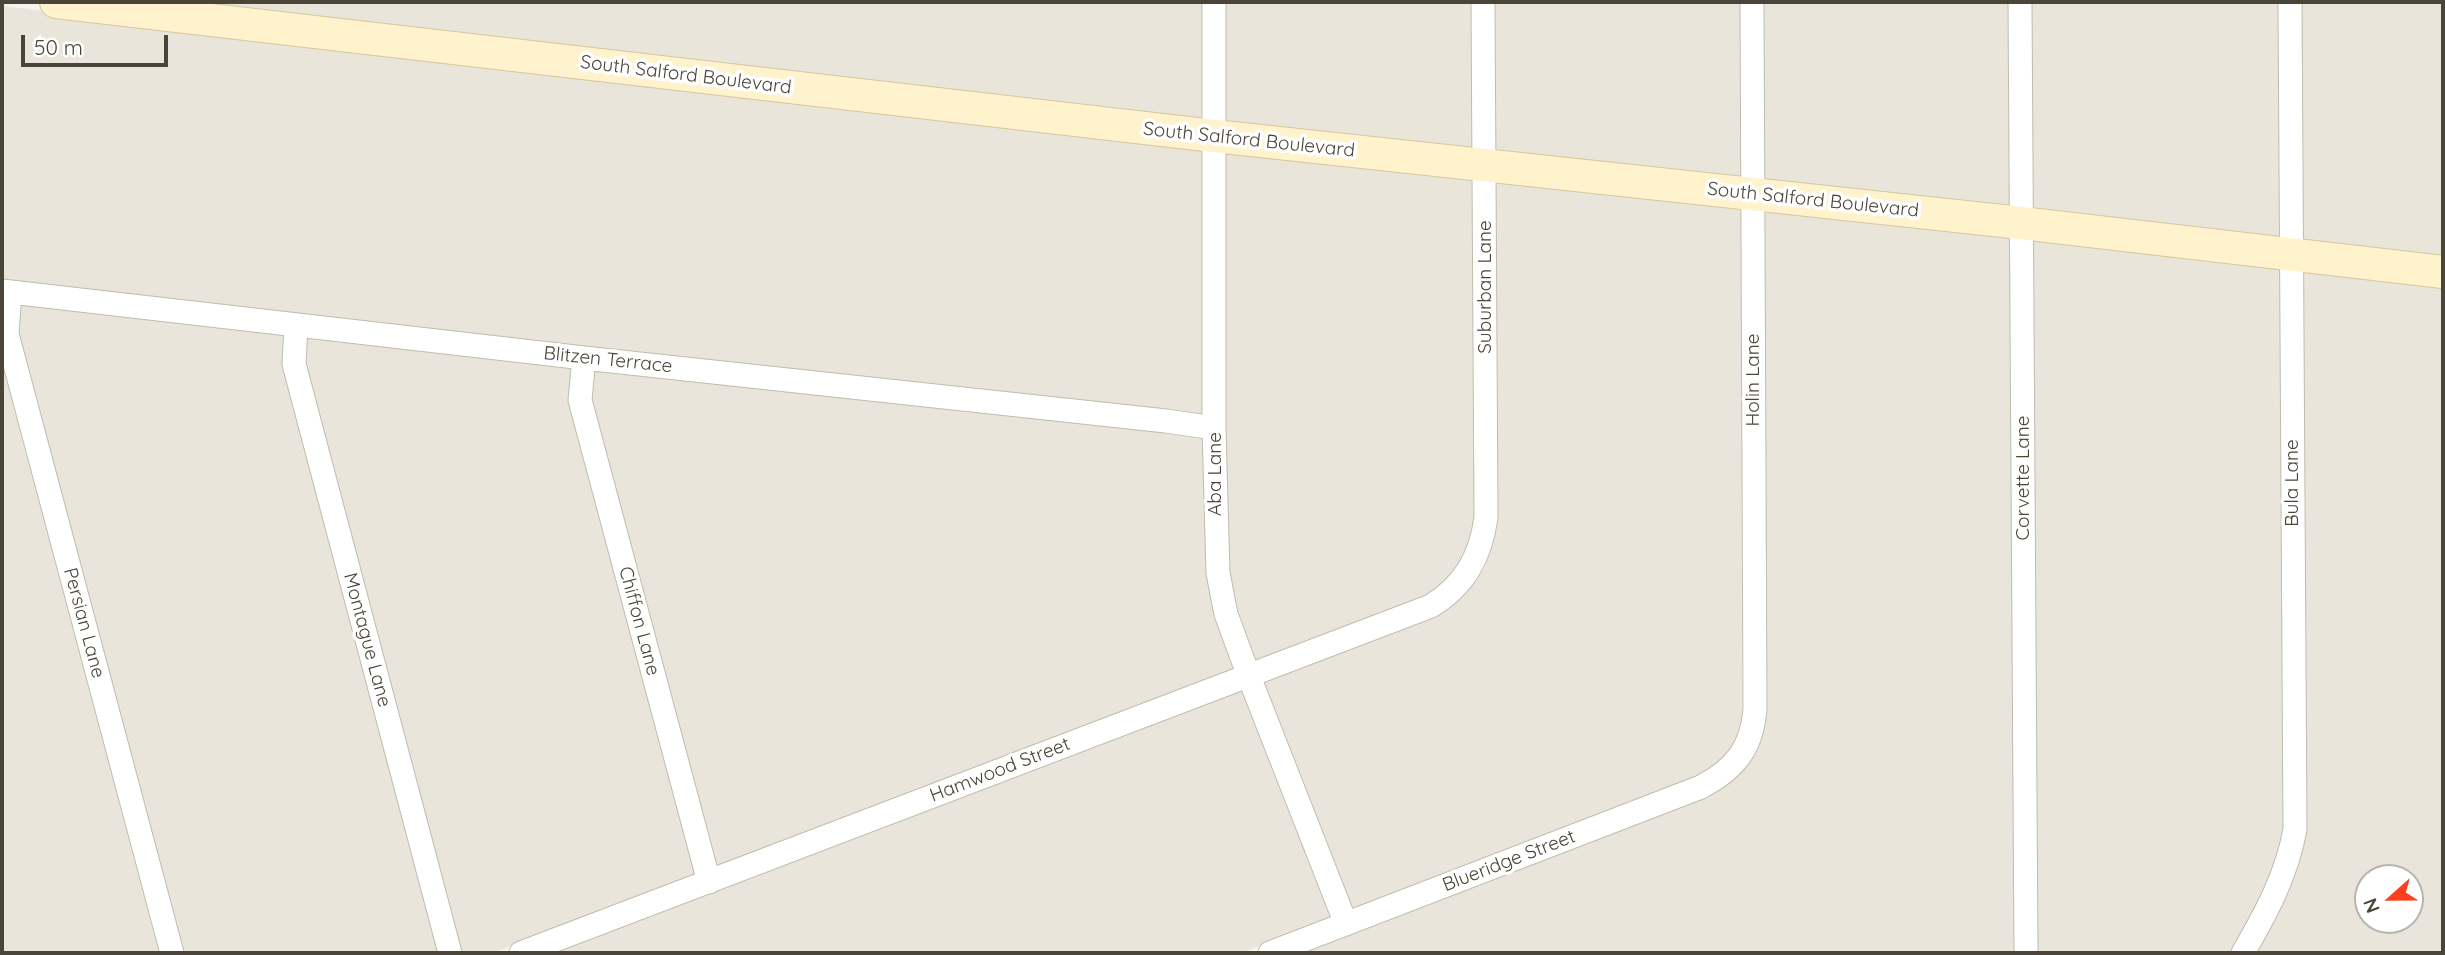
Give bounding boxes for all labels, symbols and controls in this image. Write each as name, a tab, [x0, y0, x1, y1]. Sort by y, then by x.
scale bar	[24, 21, 172, 65]
text: 50 m	[34, 34, 83, 60]
street label: South Salford Boulevard	[579, 51, 793, 99]
street label: South Salford Boulevard	[1142, 118, 1356, 162]
street label: South Salford Boulevard	[1706, 178, 1920, 222]
street label: Suburban Lane	[1474, 220, 1496, 354]
street label: Holin Lane	[1742, 333, 1764, 427]
street label: Blitzen Terrace	[542, 342, 674, 378]
street label: Corvette Lane	[2012, 416, 2034, 540]
street label: Aba Lane	[1204, 432, 1226, 516]
street label: Bula Lane	[2281, 439, 2303, 527]
street label: Chiffon Lane	[614, 564, 664, 678]
street label: Persian Lane	[58, 565, 110, 681]
street label: Montague Lane	[338, 570, 396, 710]
street label: Hamwood Street	[927, 733, 1073, 807]
street label: Blueridge Street	[1439, 825, 1579, 897]
north arrow	[2354, 864, 2424, 934]
text: N	[2358, 895, 2385, 917]

